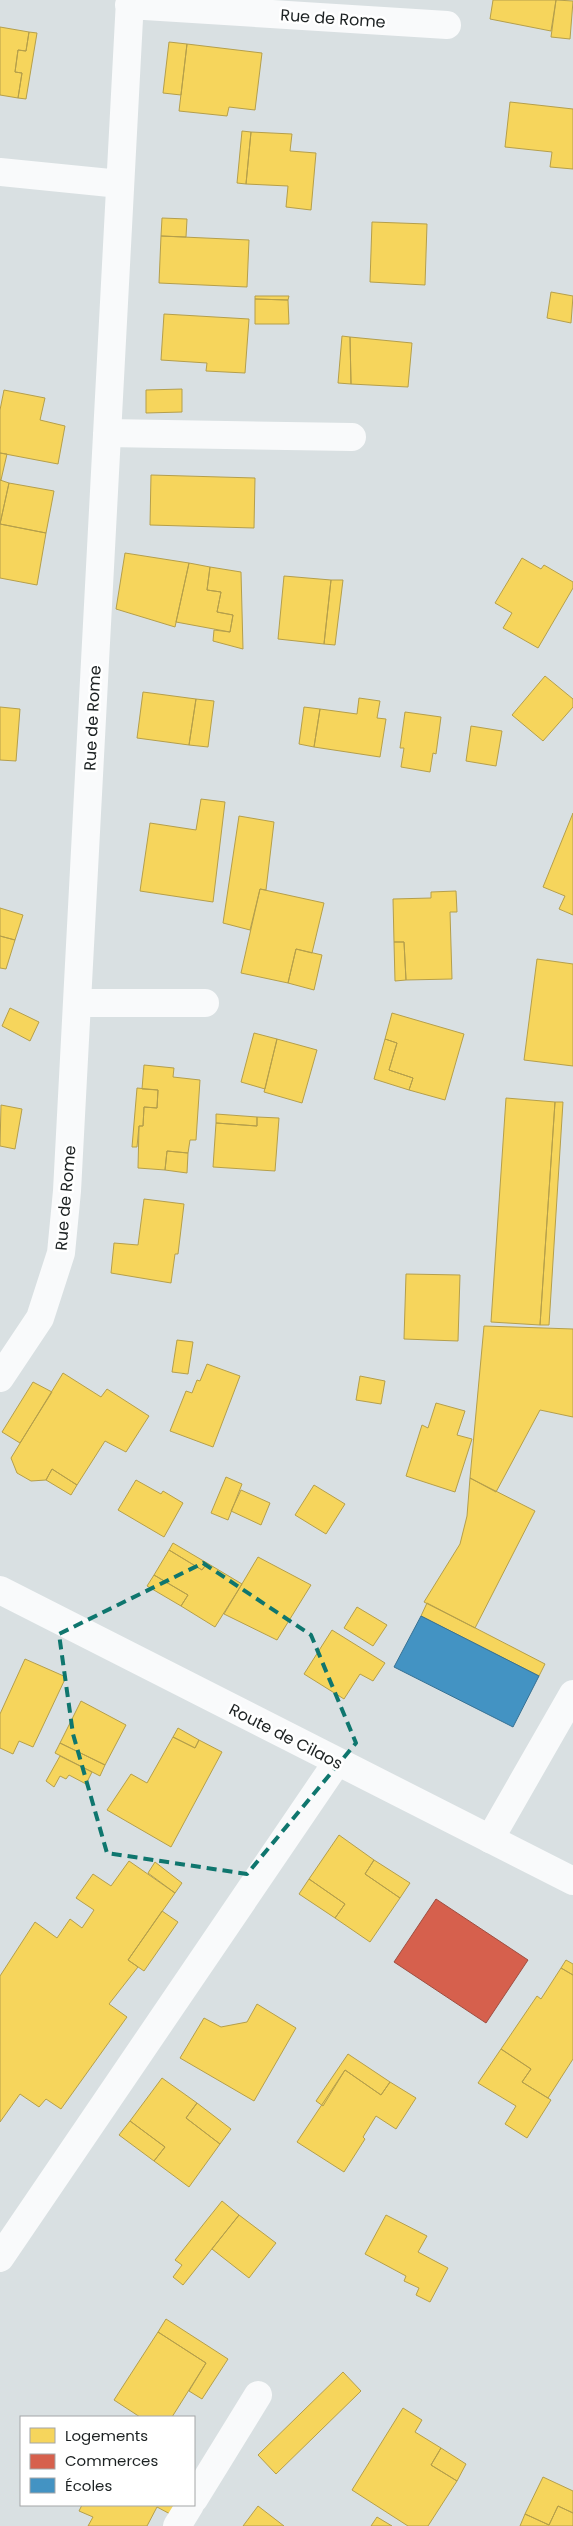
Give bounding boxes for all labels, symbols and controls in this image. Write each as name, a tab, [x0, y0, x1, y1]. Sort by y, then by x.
street label: Rue de Rome	[280, 3, 386, 34]
street label: Rue de Rome	[78, 665, 107, 771]
street label: Rue de Rome	[49, 1144, 82, 1252]
street label: Route de Cilaos	[225, 1698, 347, 1775]
legend	[20, 2416, 195, 2506]
text: Logements	[65, 2425, 148, 2446]
text: Commerces	[65, 2450, 158, 2471]
text: Écoles	[65, 2475, 112, 2496]

